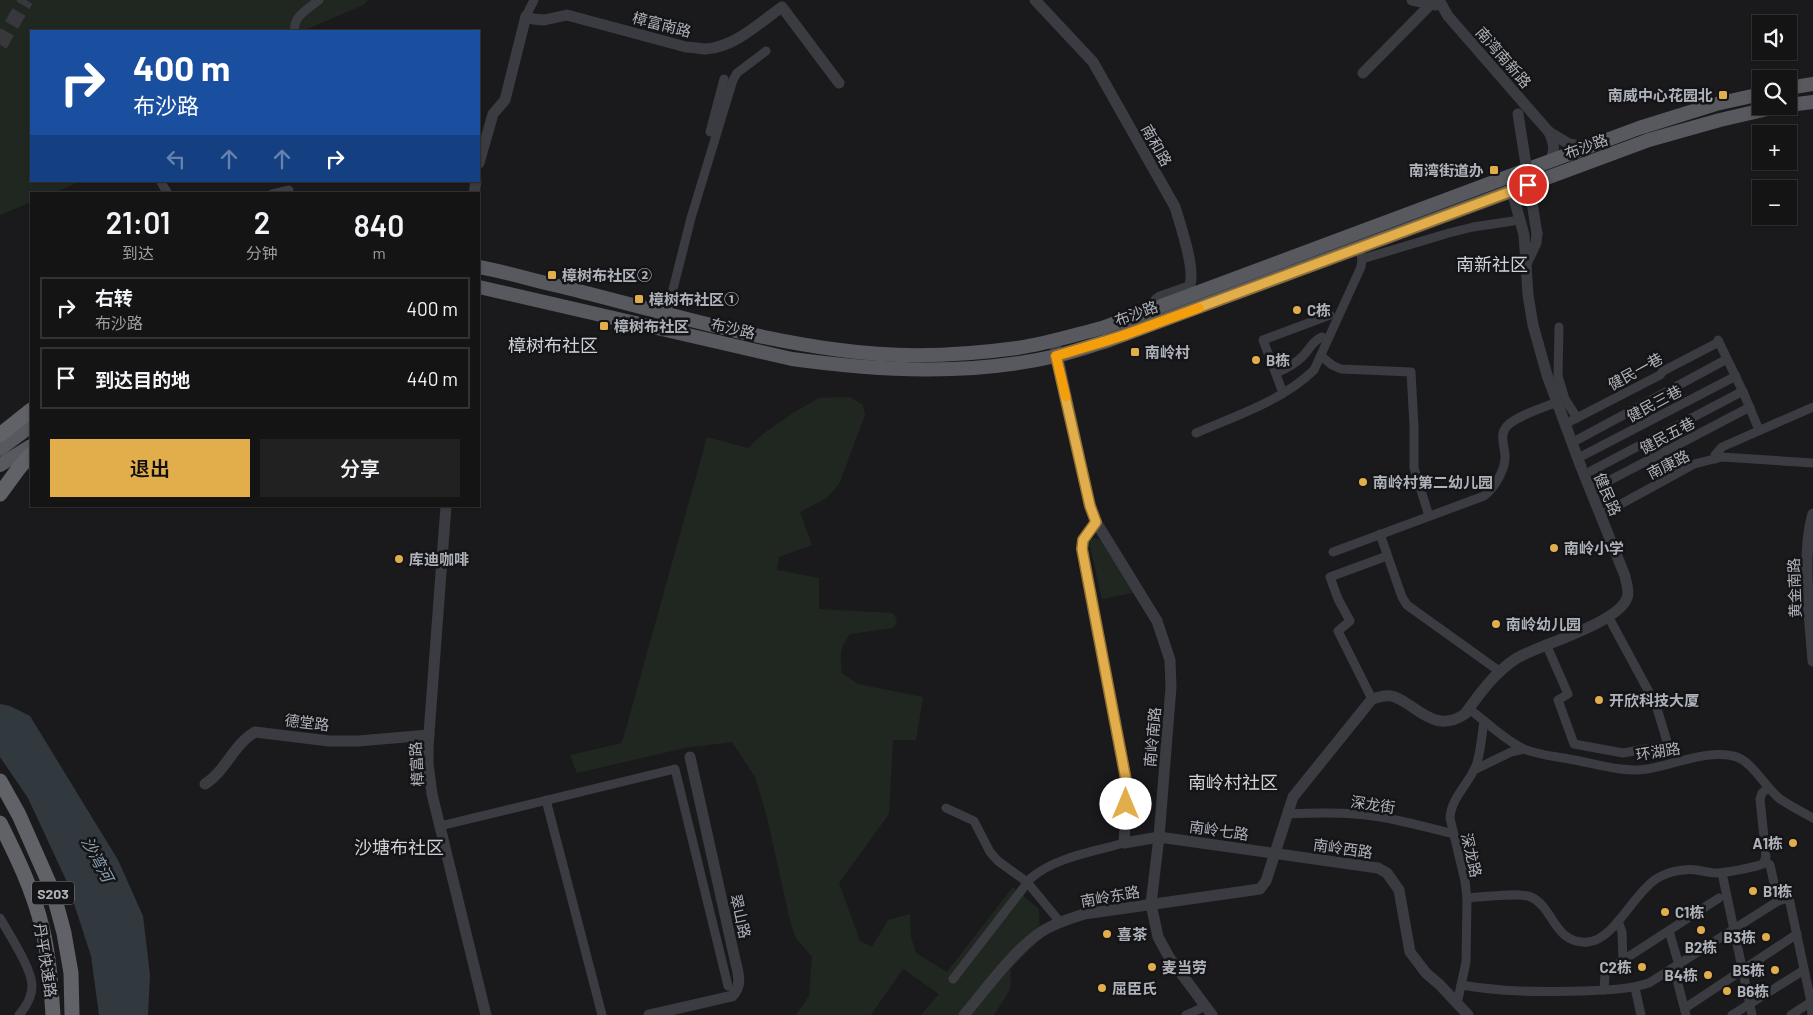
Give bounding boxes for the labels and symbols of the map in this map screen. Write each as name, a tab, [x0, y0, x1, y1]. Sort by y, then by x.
street label: 樟富南路	[631, 8, 693, 40]
street label: 南湾南新路	[1473, 23, 1535, 91]
place label: 南威中心花园北	[1608, 86, 1713, 104]
marker: 南威中心花园北	[1717, 89, 1729, 101]
street label: 南和路	[1138, 121, 1176, 169]
street label: 布沙路	[1562, 130, 1610, 162]
place label: 南湾街道办	[1409, 161, 1484, 179]
marker: 南湾街道办	[1488, 164, 1500, 176]
pin	[1507, 164, 1549, 206]
district label: 南新社区	[1456, 253, 1528, 275]
place label: 樟树布社区②	[562, 266, 652, 284]
marker: 樟树布社区②	[546, 269, 558, 281]
place label: 樟树布社区①	[649, 290, 739, 308]
marker: 樟树布社区①	[633, 293, 645, 305]
street label: 布沙路	[1112, 297, 1160, 329]
place label: C栋	[1307, 301, 1331, 319]
marker: C栋	[1291, 304, 1303, 316]
street label: 布沙路	[709, 314, 757, 342]
place label: 樟树布社区	[614, 317, 689, 335]
marker: 樟树布社区	[598, 320, 610, 332]
district label: 樟树布社区	[508, 334, 598, 356]
place label: 南岭村	[1145, 343, 1190, 361]
marker: 南岭村	[1129, 346, 1141, 358]
street label: 健民一巷	[1604, 349, 1666, 393]
place label: B栋	[1266, 351, 1290, 369]
marker: B栋	[1250, 354, 1262, 366]
street label: 健民三巷	[1623, 381, 1685, 425]
street label: 健民五巷	[1636, 413, 1698, 457]
street label: 南康路	[1644, 446, 1692, 482]
street label: 健民路	[1591, 470, 1625, 518]
place label: 南岭村第二幼儿园	[1373, 473, 1493, 491]
marker: 南岭村第二幼儿园	[1357, 476, 1369, 488]
place label: 南岭小学	[1564, 539, 1624, 557]
marker: 南岭小学	[1548, 542, 1560, 554]
place label: 库迪咖啡	[409, 550, 469, 568]
marker: 库迪咖啡	[393, 553, 405, 565]
street label: 黄金南路	[1784, 558, 1804, 618]
place label: 南岭幼儿园	[1506, 615, 1581, 633]
marker: 南岭幼儿园	[1490, 618, 1502, 630]
place label: 开欣科技大厦	[1609, 691, 1699, 709]
marker: 开欣科技大厦	[1593, 694, 1605, 706]
street label: 南岭南路	[1140, 706, 1164, 768]
street label: 德堂路	[284, 710, 330, 734]
street label: 环湖路	[1634, 739, 1682, 763]
street label: 樟富路	[406, 741, 426, 787]
district label: 南岭村社区	[1188, 771, 1278, 793]
position arrow	[1099, 777, 1151, 829]
street label: 深龙街	[1349, 792, 1397, 816]
street label: 南岭七路	[1188, 817, 1250, 843]
street label: 深龙路	[1458, 831, 1486, 879]
water label: 沙湾河	[78, 833, 119, 887]
place label: A1栋	[1753, 834, 1783, 852]
street label: 南岭西路	[1312, 835, 1374, 861]
district label: 沙塘布社区	[354, 836, 444, 858]
marker: A1栋	[1787, 837, 1799, 849]
road number: S203	[32, 881, 74, 904]
street label: 南岭东路	[1079, 882, 1141, 910]
place label: B1栋	[1763, 882, 1793, 900]
marker: B1栋	[1747, 885, 1759, 897]
street label: 翠山路	[727, 892, 755, 940]
place label: C1栋	[1675, 903, 1704, 921]
marker: C1栋	[1659, 906, 1671, 918]
street label: 丹平快速路	[31, 922, 61, 998]
marker: B2栋	[1695, 924, 1707, 936]
place label: 喜茶	[1117, 925, 1148, 943]
marker: 喜茶	[1101, 928, 1113, 940]
place label: B3栋	[1724, 928, 1756, 946]
marker: B3栋	[1760, 931, 1772, 943]
place label: B2栋	[1685, 938, 1717, 956]
place label: 麦当劳	[1162, 958, 1207, 976]
place label: C2栋	[1599, 958, 1632, 976]
marker: 麦当劳	[1146, 961, 1158, 973]
marker: C2栋	[1636, 961, 1648, 973]
place label: B5栋	[1733, 961, 1765, 979]
marker: B5栋	[1769, 964, 1781, 976]
place label: B4栋	[1665, 966, 1698, 984]
marker: B4栋	[1702, 969, 1714, 981]
place label: 屈臣氏	[1112, 979, 1157, 997]
marker: 屈臣氏	[1096, 982, 1108, 994]
place label: B6栋	[1737, 982, 1769, 1000]
marker: B6栋	[1721, 985, 1733, 997]

